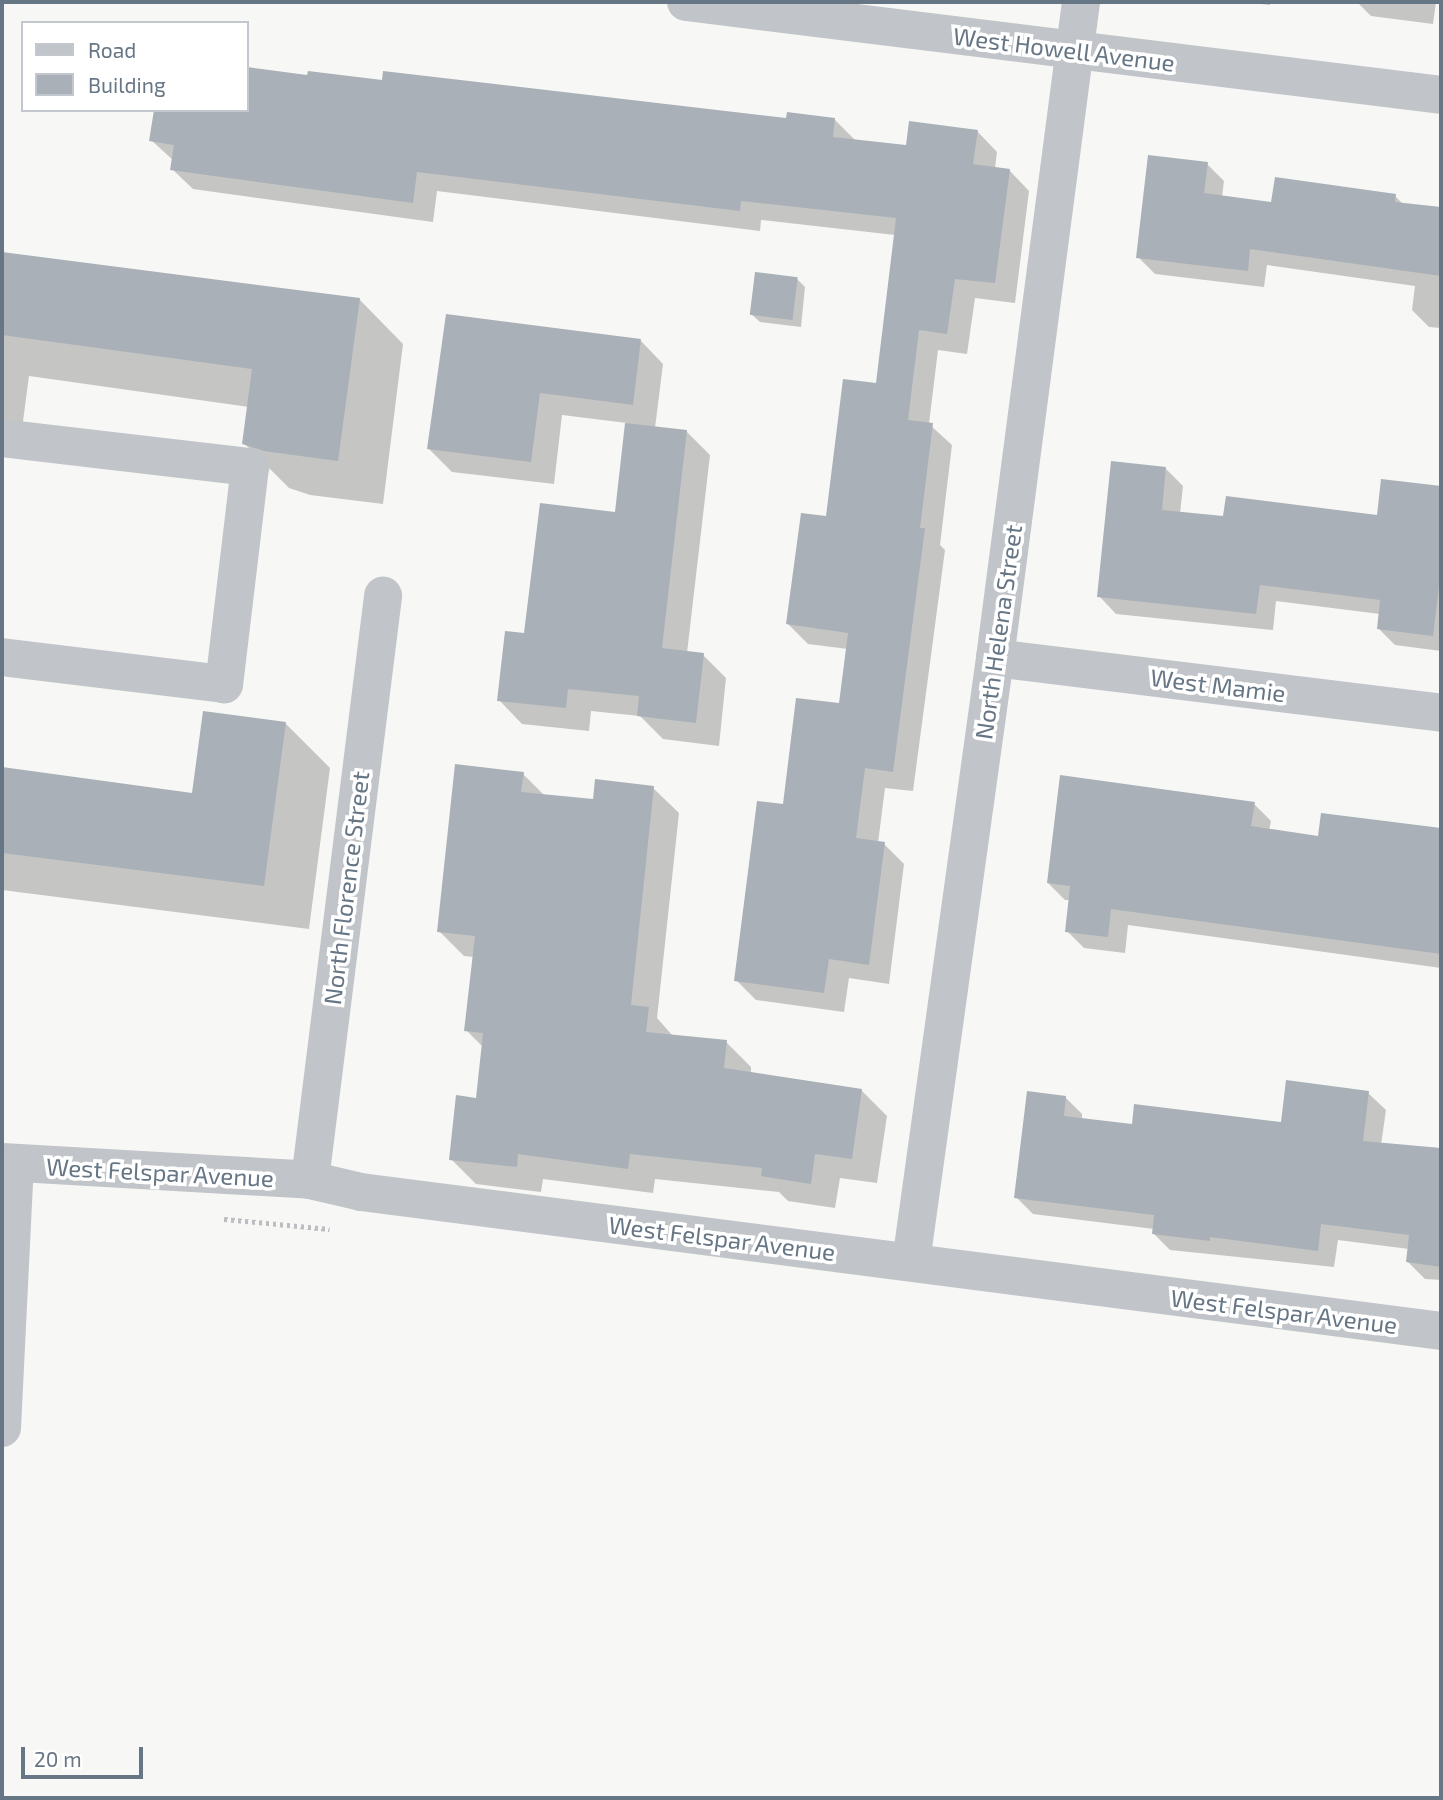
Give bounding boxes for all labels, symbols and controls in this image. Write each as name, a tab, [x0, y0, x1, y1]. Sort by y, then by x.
legend	[21, 21, 248, 112]
street label: West Howell Avenue	[951, 21, 1177, 77]
text: Road	[88, 37, 136, 62]
text: Building	[88, 72, 166, 97]
street label: North Helena Street	[969, 523, 1027, 741]
street label: West Mamie	[1149, 662, 1287, 708]
street label: North Florence Street	[317, 770, 375, 1006]
street label: West Felspar Avenue	[45, 1152, 275, 1192]
street label: West Felspar Avenue	[607, 1210, 837, 1266]
street label: West Felspar Avenue	[1169, 1283, 1399, 1339]
scale bar	[24, 1734, 147, 1778]
text: 20 m	[34, 1746, 82, 1771]

